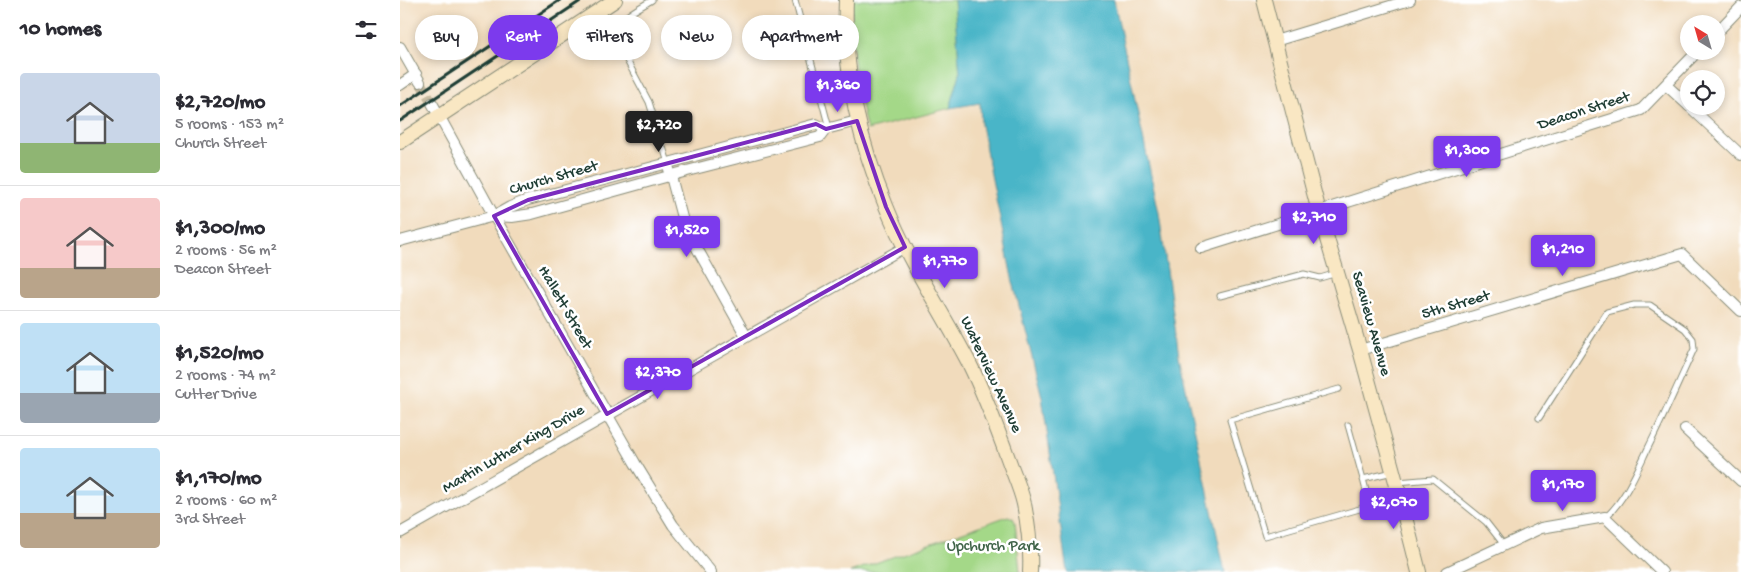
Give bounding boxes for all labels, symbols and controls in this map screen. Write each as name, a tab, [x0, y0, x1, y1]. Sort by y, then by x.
chip: Buy	[415, 15, 478, 60]
chip: Rent	[488, 15, 558, 60]
chip: Filters	[568, 15, 651, 60]
chip: New	[661, 15, 732, 60]
chip: Apartment	[742, 15, 859, 60]
north arrow	[1680, 15, 1725, 60]
map controls	[1680, 15, 1725, 115]
icon: filters	[352, 16, 380, 44]
text: 10 homes	[20, 18, 101, 43]
pin: $1,360	[797, 70, 879, 113]
button: locate	[1680, 70, 1725, 115]
text: $1,360	[816, 77, 860, 96]
street label: Deacon Street	[1535, 88, 1634, 136]
text: $2,720/mo	[175, 91, 265, 116]
icon: home	[60, 93, 120, 153]
pin: $2,720	[618, 110, 700, 153]
text: 5 rooms · 153 m²	[175, 116, 284, 135]
text: $2,720	[636, 117, 682, 136]
text: Church Street	[175, 135, 266, 154]
pin: $1,300	[1426, 136, 1508, 178]
text: $1,300	[1444, 142, 1490, 161]
street label: Church Street	[508, 157, 602, 201]
pin: $2,710	[1273, 202, 1355, 245]
text: $2,710	[1292, 209, 1336, 228]
pin: $1,520	[646, 216, 728, 258]
text: $1,300/mo	[175, 217, 265, 242]
icon: home	[60, 218, 120, 278]
text: $1,520	[665, 222, 709, 241]
pin: $1,210	[1522, 234, 1604, 277]
text: $1,210	[1542, 241, 1584, 260]
text: 2 rooms · 56 m²	[175, 242, 277, 261]
pin: $1,770	[904, 246, 986, 289]
text: $1,770	[923, 253, 967, 272]
text: Deacon Street	[175, 261, 270, 280]
street label: Hallett Street	[533, 263, 596, 354]
street label: Seaview Avenue	[1346, 270, 1394, 379]
street label: 5th Street	[1420, 287, 1494, 325]
street label: Waterview Avenue	[955, 314, 1026, 437]
text: $1,520/mo	[175, 342, 264, 367]
icon: home	[60, 343, 120, 403]
pin: $2,370	[617, 358, 699, 400]
text: $2,370	[635, 364, 681, 383]
text: 2 rooms · 74 m²	[175, 367, 276, 386]
text: Cutter Drive	[175, 386, 257, 405]
street label: Martin Luther King Drive	[440, 401, 589, 498]
text: $1,170/mo	[175, 467, 262, 492]
icon: home	[60, 468, 120, 528]
pin: $1,170	[1522, 470, 1604, 512]
text: $1,170	[1542, 476, 1584, 495]
pin: $2,070	[1353, 488, 1435, 530]
text: 2 rooms · 60 m²	[175, 492, 277, 511]
text: $2,070	[1371, 494, 1417, 513]
text: 3rd Street	[175, 511, 245, 530]
park label: Upchurch Park	[947, 538, 1041, 557]

